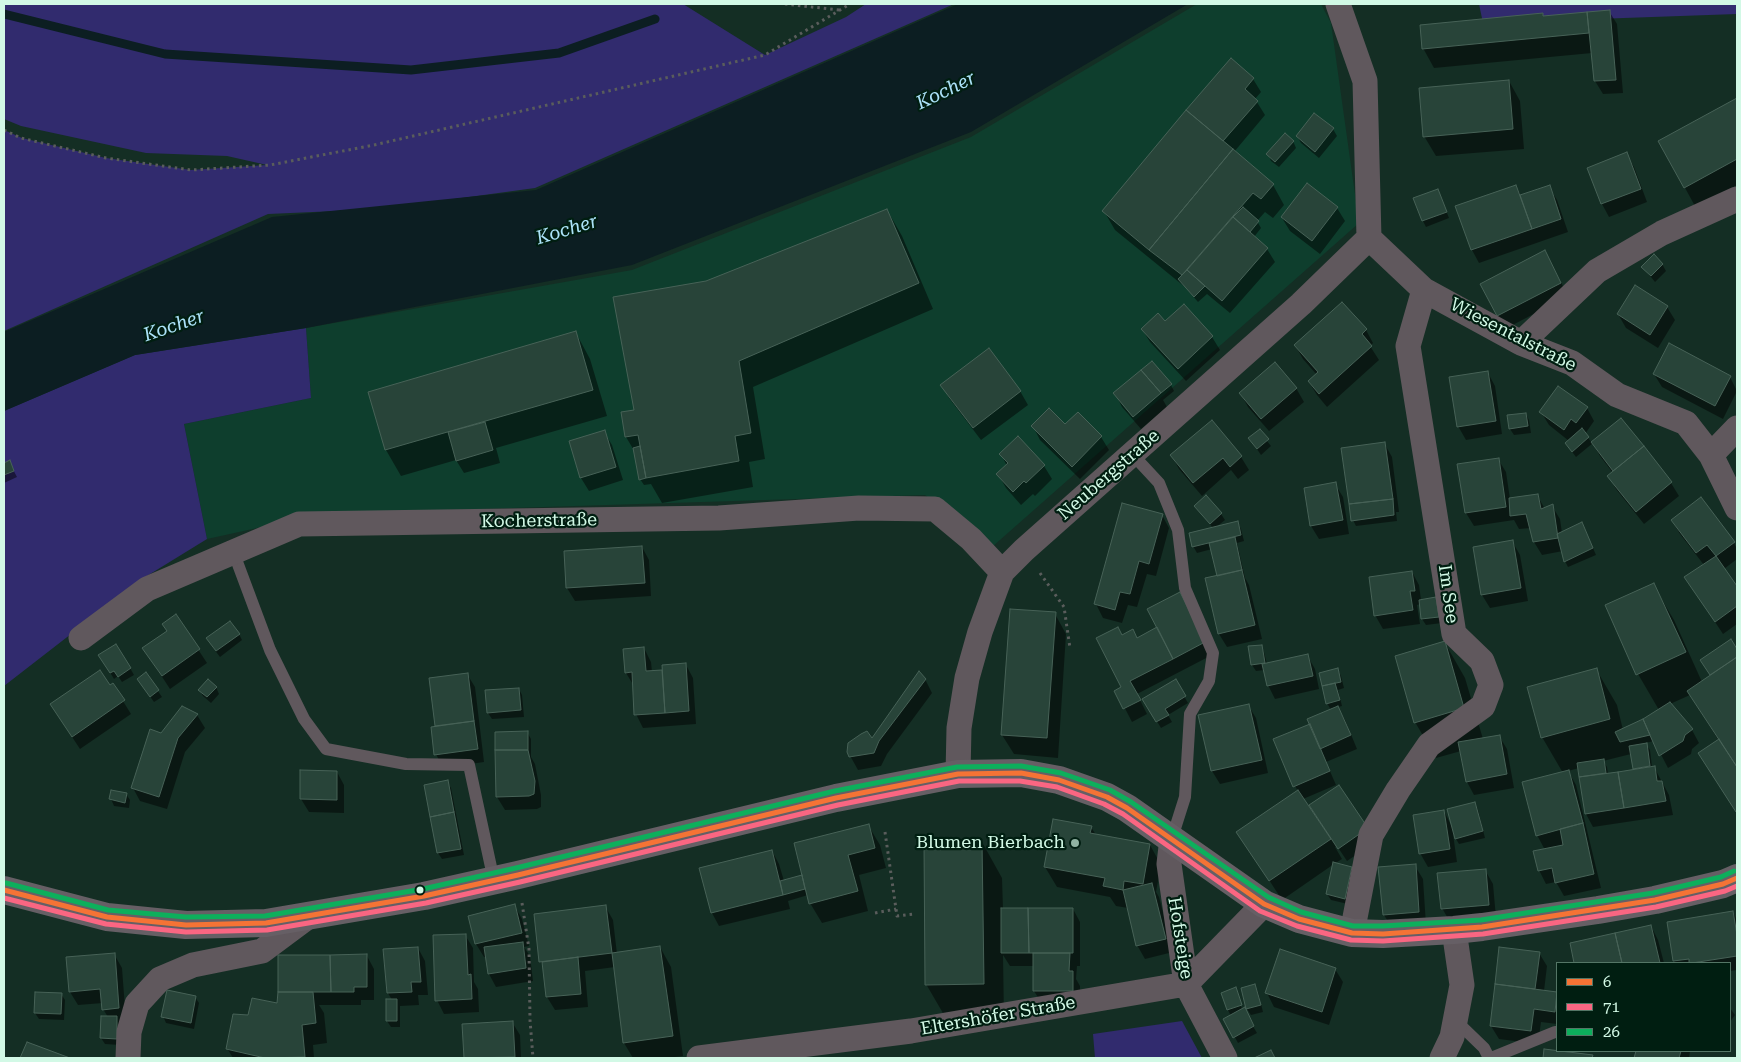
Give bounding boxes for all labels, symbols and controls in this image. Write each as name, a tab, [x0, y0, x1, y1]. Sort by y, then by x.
water label: Kocher	[913, 67, 979, 115]
water label: Kocher	[533, 210, 601, 250]
street label: Wiesentalstraße	[1446, 294, 1580, 376]
water label: Kocher	[140, 305, 208, 347]
street label: Neubergstraße	[1054, 425, 1164, 525]
street label: Kocherstraße	[481, 509, 597, 533]
street label: Im See	[1433, 563, 1463, 625]
place label: Blumen Bierbach	[916, 832, 1065, 854]
marker: Blumen Bierbach	[1069, 837, 1081, 849]
unlabelled marker	[415, 885, 425, 895]
street label: Hofsteige	[1163, 895, 1197, 981]
legend	[1556, 962, 1731, 1052]
text: 6	[1603, 973, 1611, 991]
street label: Eltershöfer Straße	[919, 992, 1077, 1040]
text: 71	[1603, 998, 1620, 1016]
text: 26	[1603, 1023, 1620, 1041]

